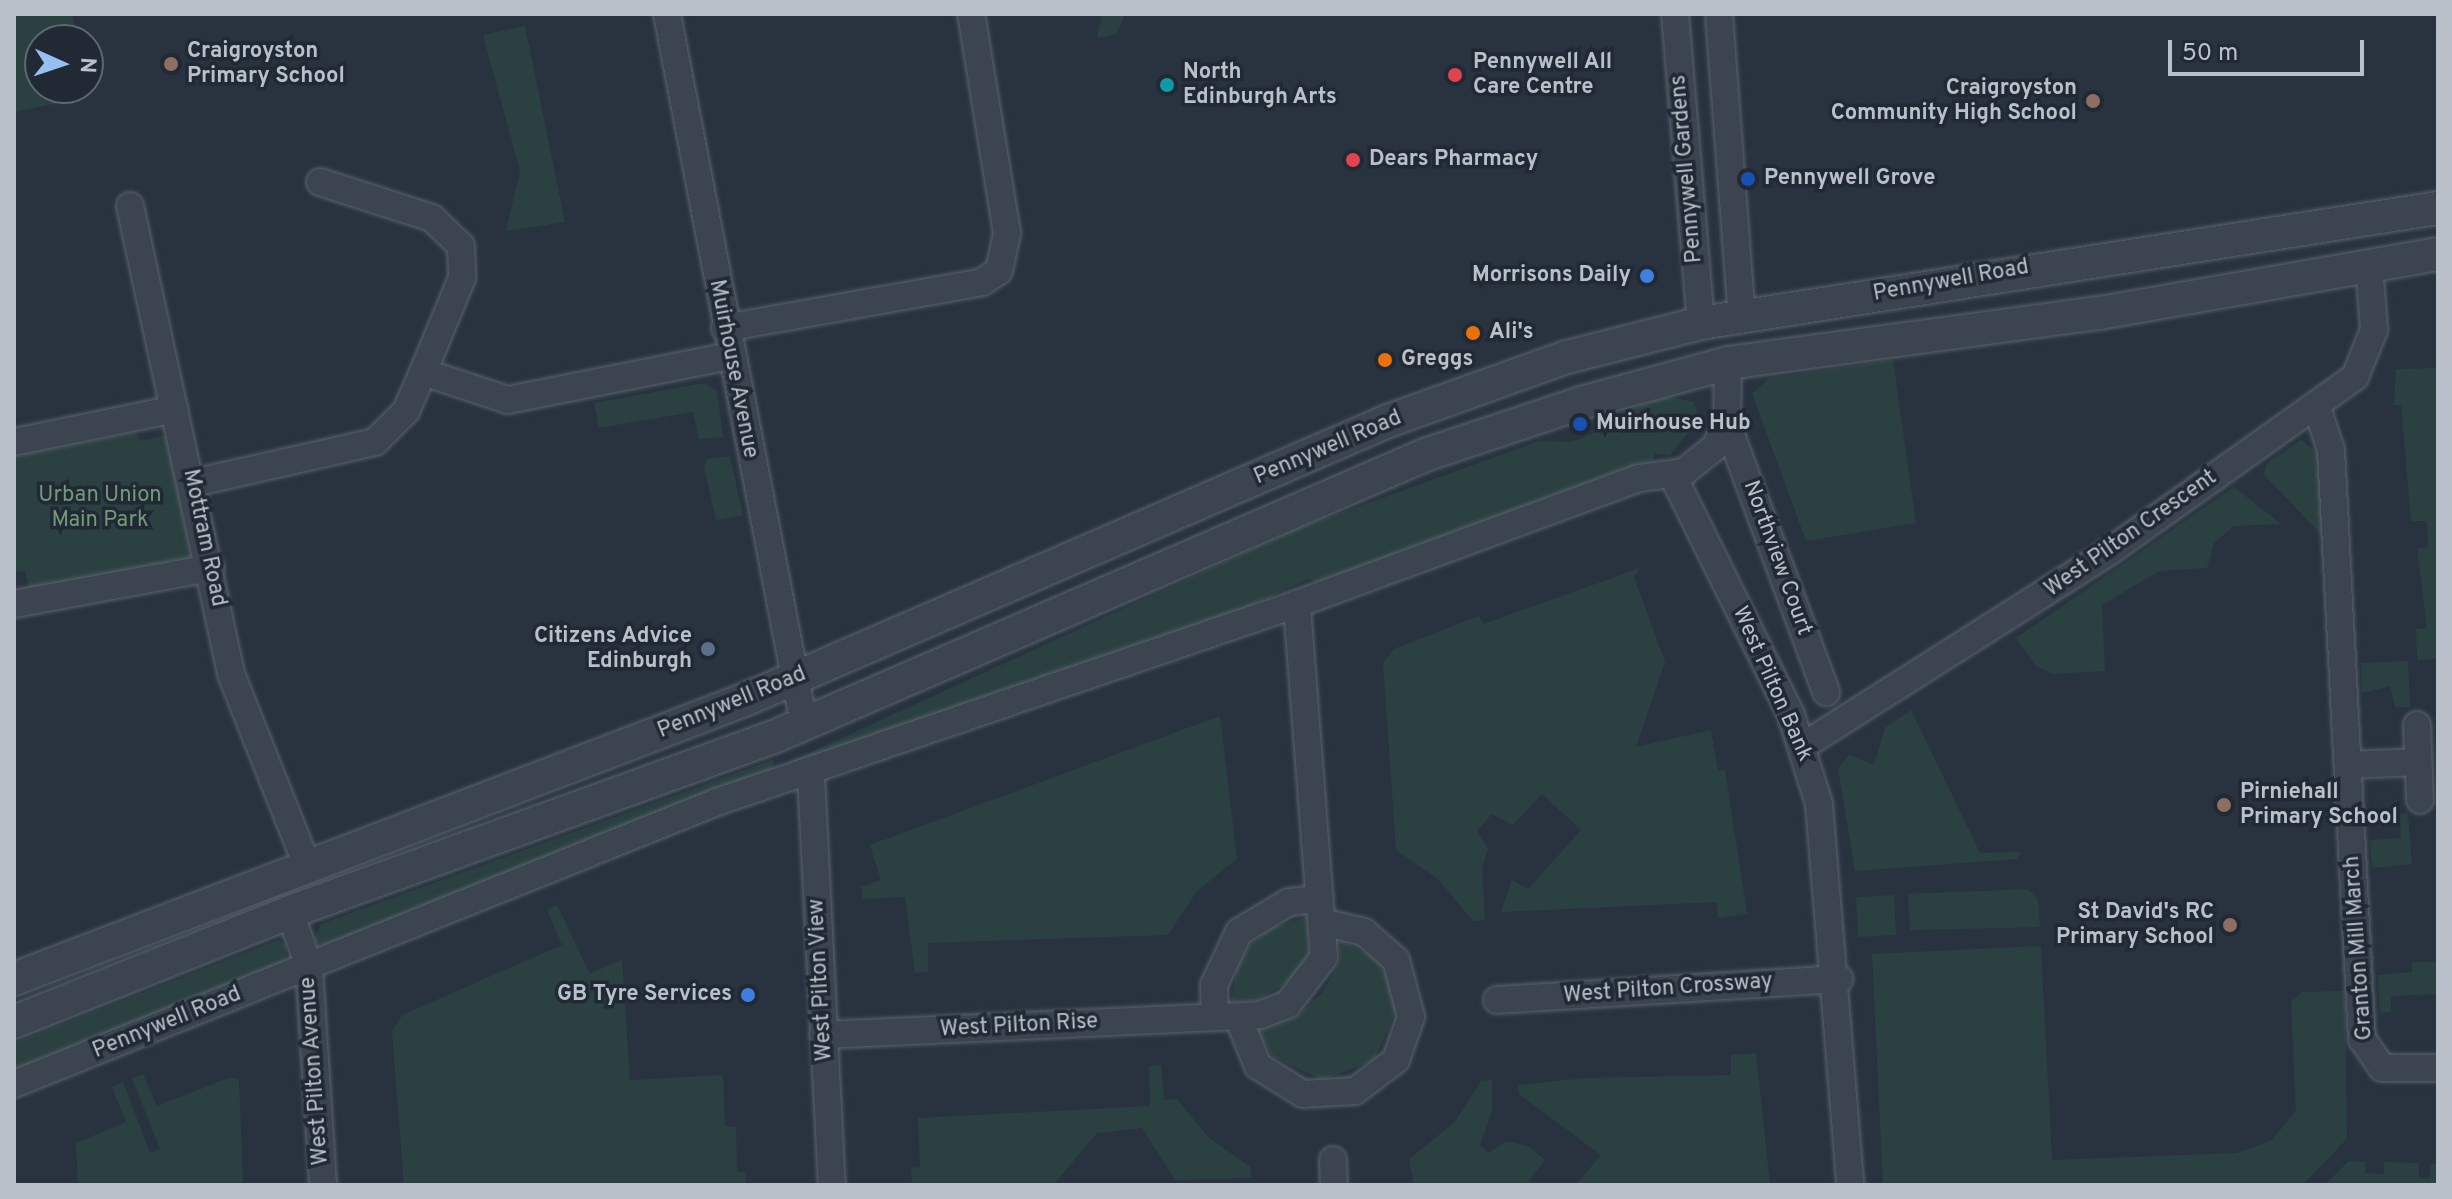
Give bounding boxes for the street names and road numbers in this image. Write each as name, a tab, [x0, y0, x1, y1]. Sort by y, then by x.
street label: Pennywell Gardens	[1666, 74, 1708, 264]
street label: Pennywell Road	[1871, 254, 2031, 308]
street label: Muirhouse Avenue	[703, 277, 763, 461]
street label: Pennywell Road	[1250, 405, 1406, 491]
street label: West Pilton Crescent	[2040, 465, 2222, 603]
street label: Mottram Road	[177, 467, 231, 609]
street label: Northview Court	[1737, 477, 1817, 639]
street label: West Pilton Bank	[1726, 602, 1818, 766]
street label: Pennywell Road	[654, 661, 810, 745]
street label: Granton Mill March	[2339, 855, 2379, 1041]
street label: West Pilton View	[804, 898, 838, 1062]
street label: West Pilton Crossway	[1563, 969, 1773, 1009]
street label: West Pilton Avenue	[295, 975, 335, 1167]
street label: Pennywell Road	[89, 981, 245, 1065]
street label: West Pilton Rise	[939, 1009, 1099, 1043]

